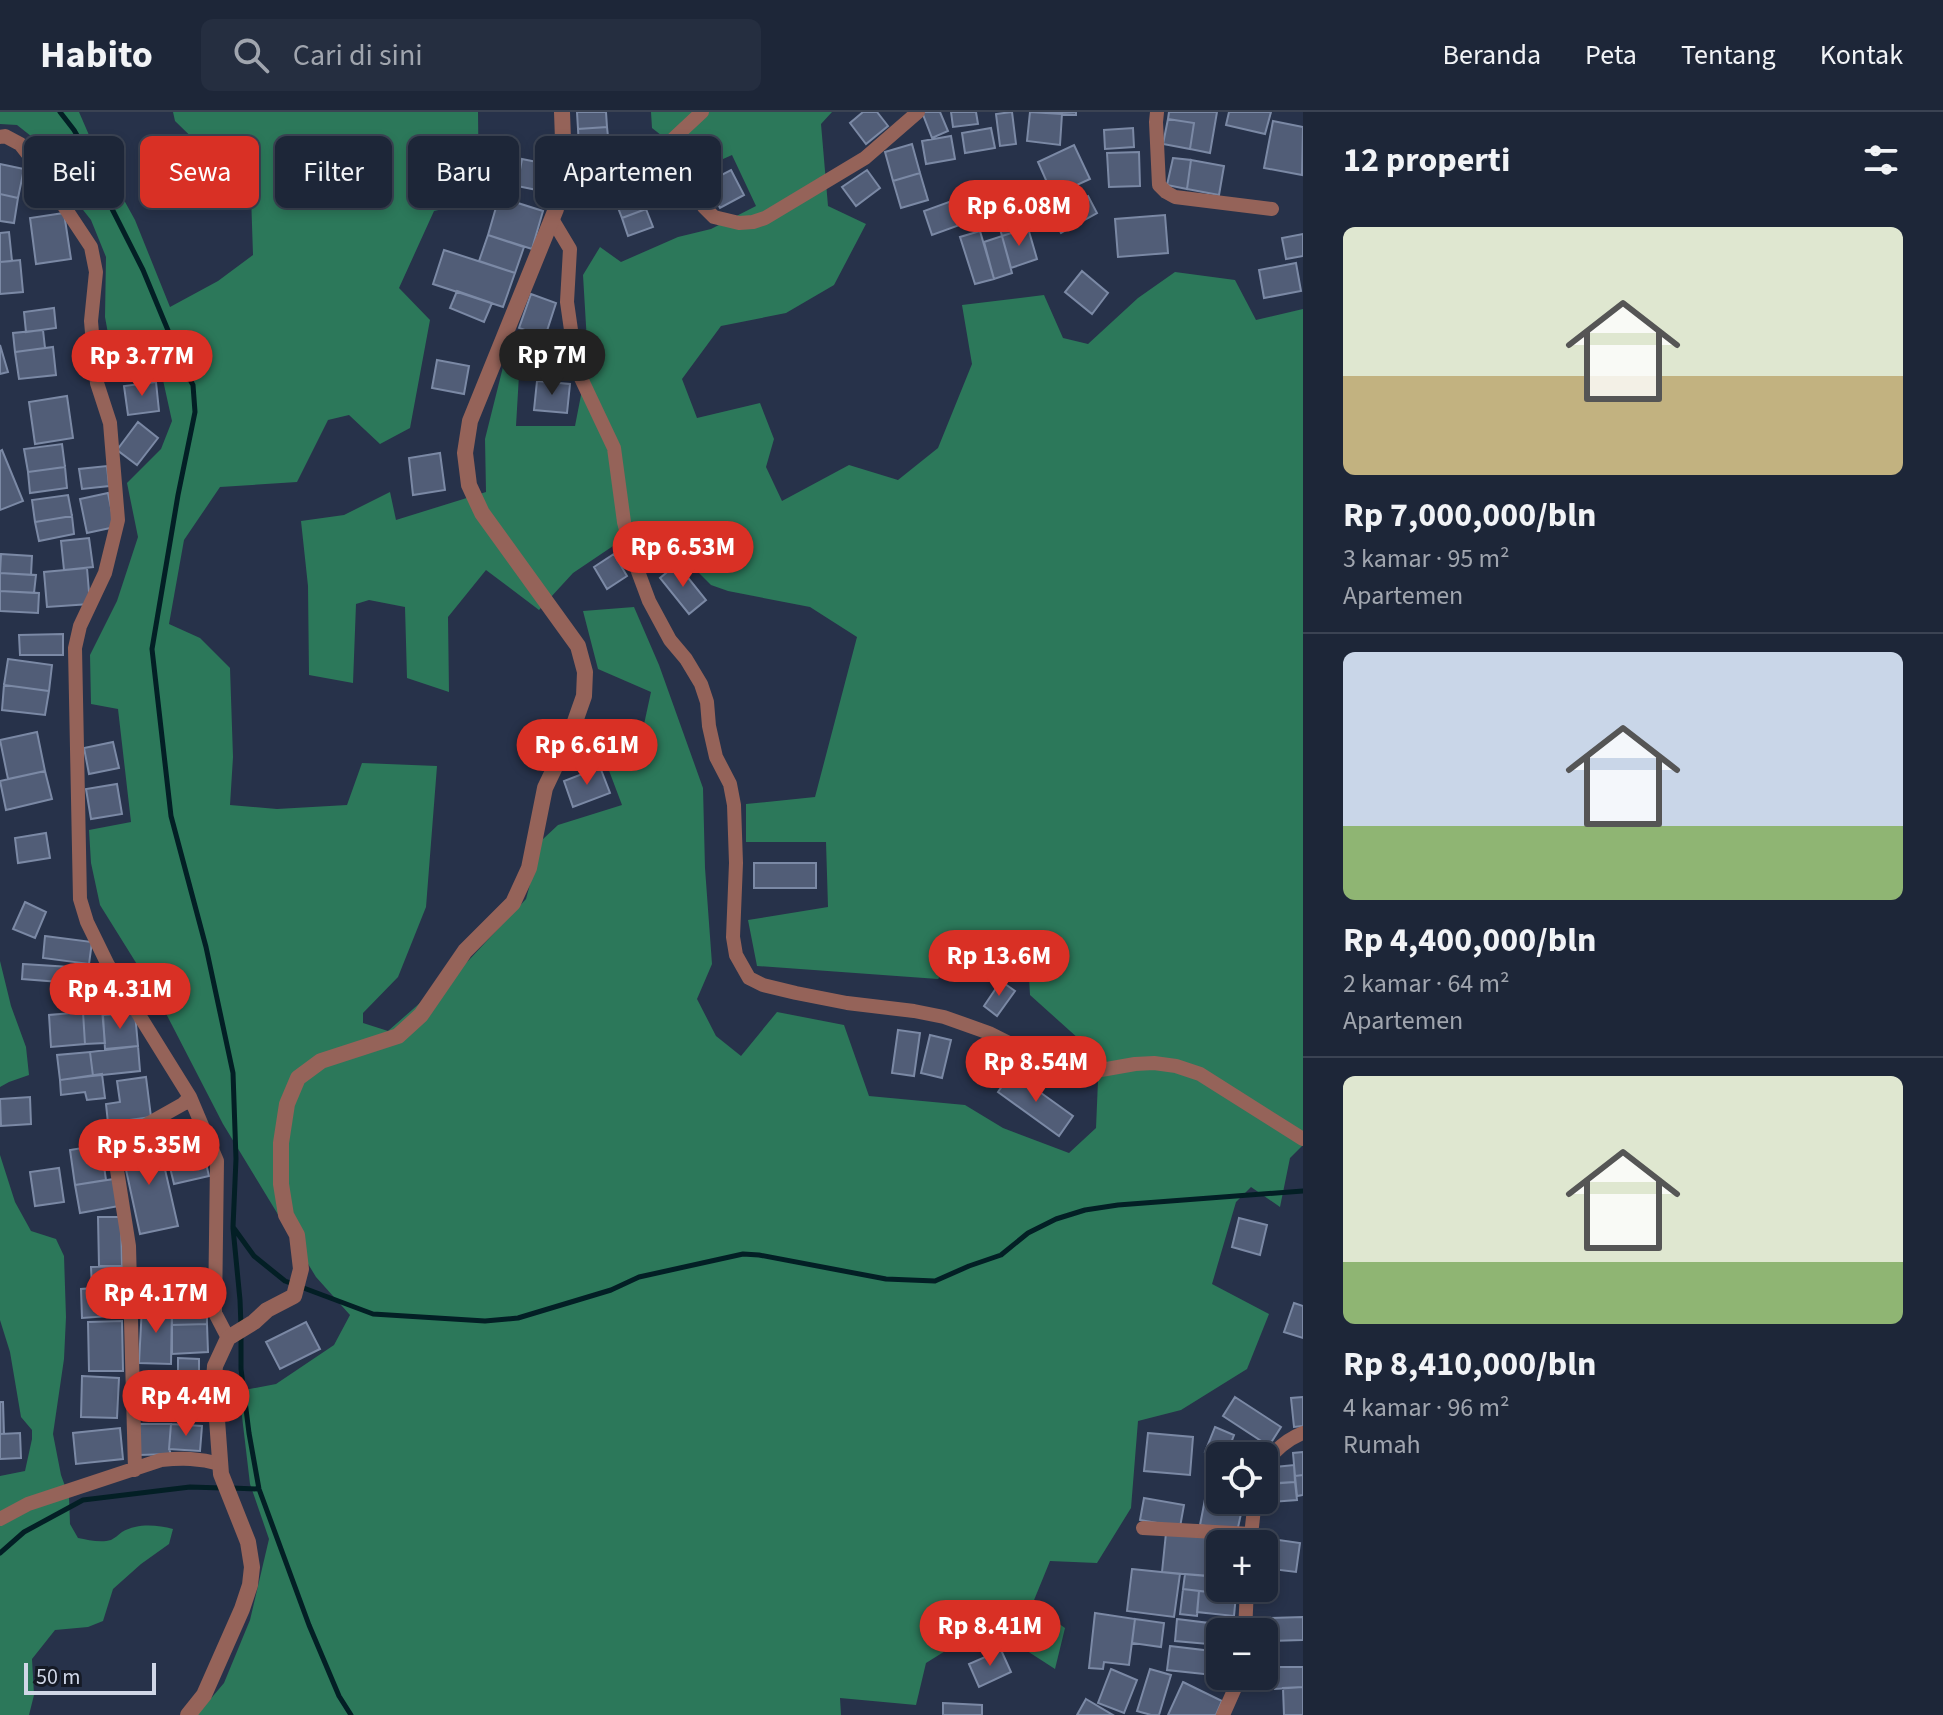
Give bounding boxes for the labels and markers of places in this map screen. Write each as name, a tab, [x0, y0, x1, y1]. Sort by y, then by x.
pin: Rp 6.08M	[936, 180, 1102, 248]
pin: Rp 7M	[496, 329, 608, 397]
pin: Rp 3.77M	[59, 330, 225, 398]
pin: Rp 6.53M	[600, 521, 766, 589]
pin: Rp 6.61M	[504, 719, 670, 787]
pin: Rp 13.6M	[916, 930, 1082, 998]
pin: Rp 4.31M	[37, 963, 203, 1031]
pin: Rp 8.54M	[953, 1036, 1119, 1104]
pin: Rp 5.35M	[66, 1119, 232, 1187]
pin: Rp 4.17M	[73, 1267, 239, 1335]
pin: Rp 4.4M	[112, 1370, 260, 1438]
pin: Rp 8.41M	[907, 1600, 1073, 1668]

